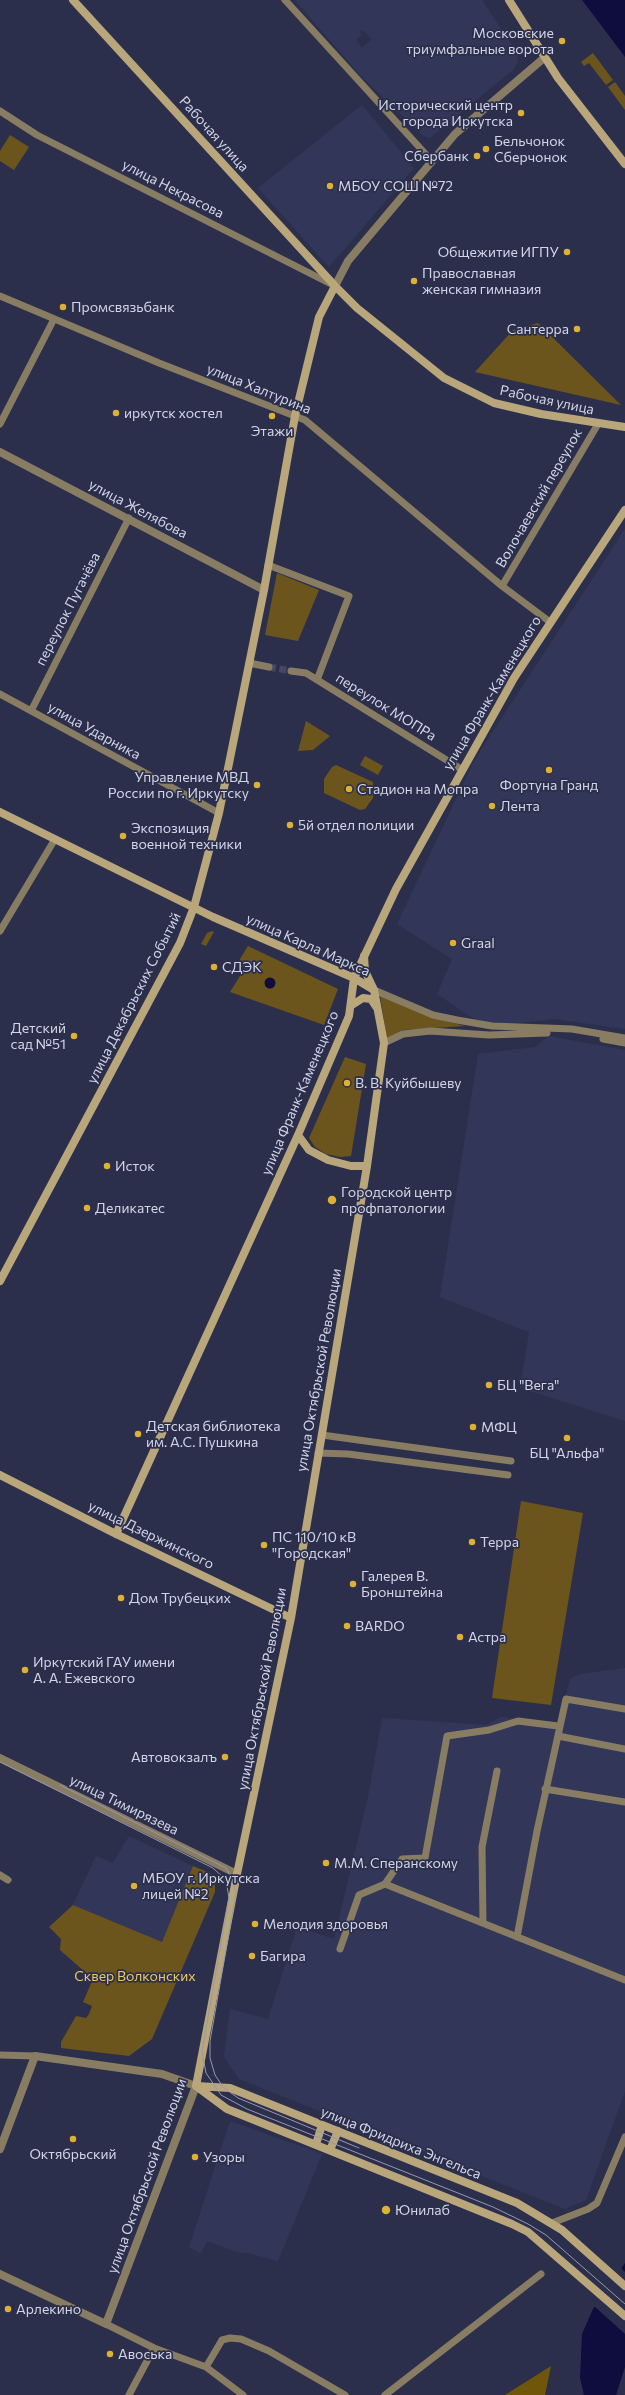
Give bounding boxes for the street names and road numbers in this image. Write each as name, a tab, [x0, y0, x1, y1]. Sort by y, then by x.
street label: Рабочая улица	[176, 93, 252, 175]
street label: улица Некрасова	[119, 156, 227, 222]
street label: улица Халтурина	[204, 360, 314, 418]
street label: Рабочая улица	[498, 382, 596, 418]
street label: Волочаевский переулок	[492, 425, 586, 571]
street label: улица Желябова	[86, 476, 190, 542]
street label: переулок Пугачёва	[32, 550, 104, 668]
street label: улица Франк-Каменецкого	[439, 613, 545, 773]
street label: переулок МОПРа	[333, 669, 439, 745]
street label: улица Ударника	[45, 699, 143, 763]
street label: улица Декабрьских Событий	[83, 910, 185, 1086]
street label: улица Карла Маркса	[243, 910, 373, 980]
street label: улица Франк-Каменецкого	[258, 1008, 342, 1178]
street label: улица Октябрьской Революции	[293, 1267, 345, 1473]
street label: улица Дзержинского	[85, 1497, 217, 1573]
street label: улица Октябрьской Революции	[234, 1586, 290, 1792]
street label: улица Тимирязева	[67, 1771, 181, 1839]
street label: улица Октябрьской Революции	[104, 2076, 190, 2276]
street label: улица Фридриха Энгельса	[318, 2103, 484, 2183]

